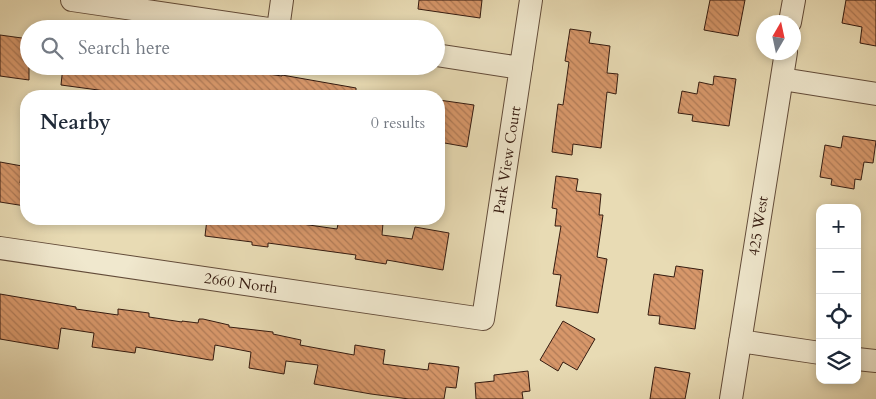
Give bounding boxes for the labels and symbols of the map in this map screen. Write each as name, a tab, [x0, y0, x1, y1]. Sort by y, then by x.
north arrow	[756, 15, 801, 60]
street label: Park View Court	[489, 104, 525, 215]
street label: 425 West	[743, 194, 773, 257]
street label: 2660 North	[203, 268, 280, 298]

